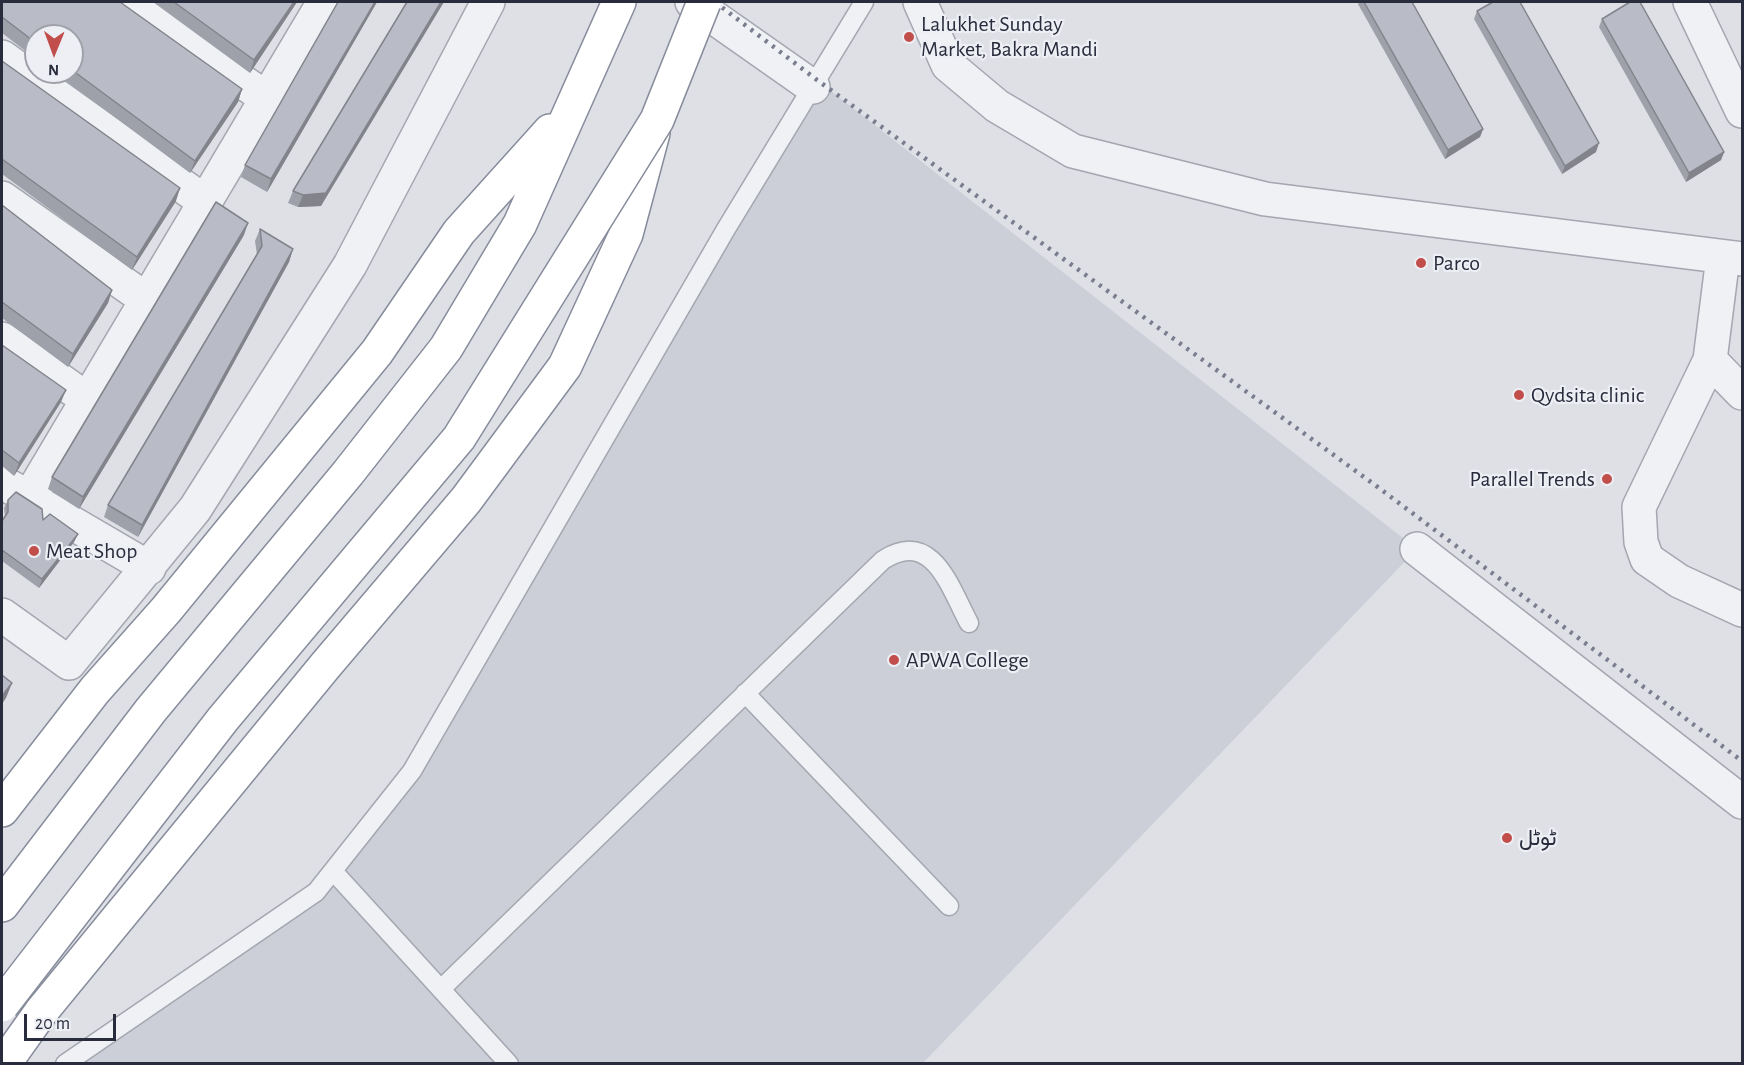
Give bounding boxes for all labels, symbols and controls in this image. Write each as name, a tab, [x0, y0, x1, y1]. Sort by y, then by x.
place label: Lalukhet Sunday Market, Bakra Mandi	[921, 11, 1098, 62]
north arrow	[24, 24, 84, 84]
marker: Lalukhet Sunday Market, Bakra Mandi	[902, 30, 916, 44]
text: N	[48, 62, 59, 78]
place label: Parco	[1433, 250, 1480, 276]
marker: Parco	[1414, 256, 1428, 270]
place label: Qydsita clinic	[1531, 382, 1644, 408]
marker: Qydsita clinic	[1512, 388, 1526, 402]
place label: Parallel Trends	[1470, 466, 1595, 492]
marker: Parallel Trends	[1600, 472, 1614, 486]
place label: Meat Shop	[46, 538, 137, 564]
marker: Meat Shop	[27, 544, 41, 558]
place label: APWA College	[906, 647, 1029, 673]
marker: APWA College	[887, 653, 901, 667]
place label: ٹوٹل	[1519, 825, 1557, 851]
marker: ٹوٹل	[1500, 831, 1514, 845]
scale bar	[27, 1002, 118, 1040]
text: 20 m	[35, 1015, 70, 1033]

